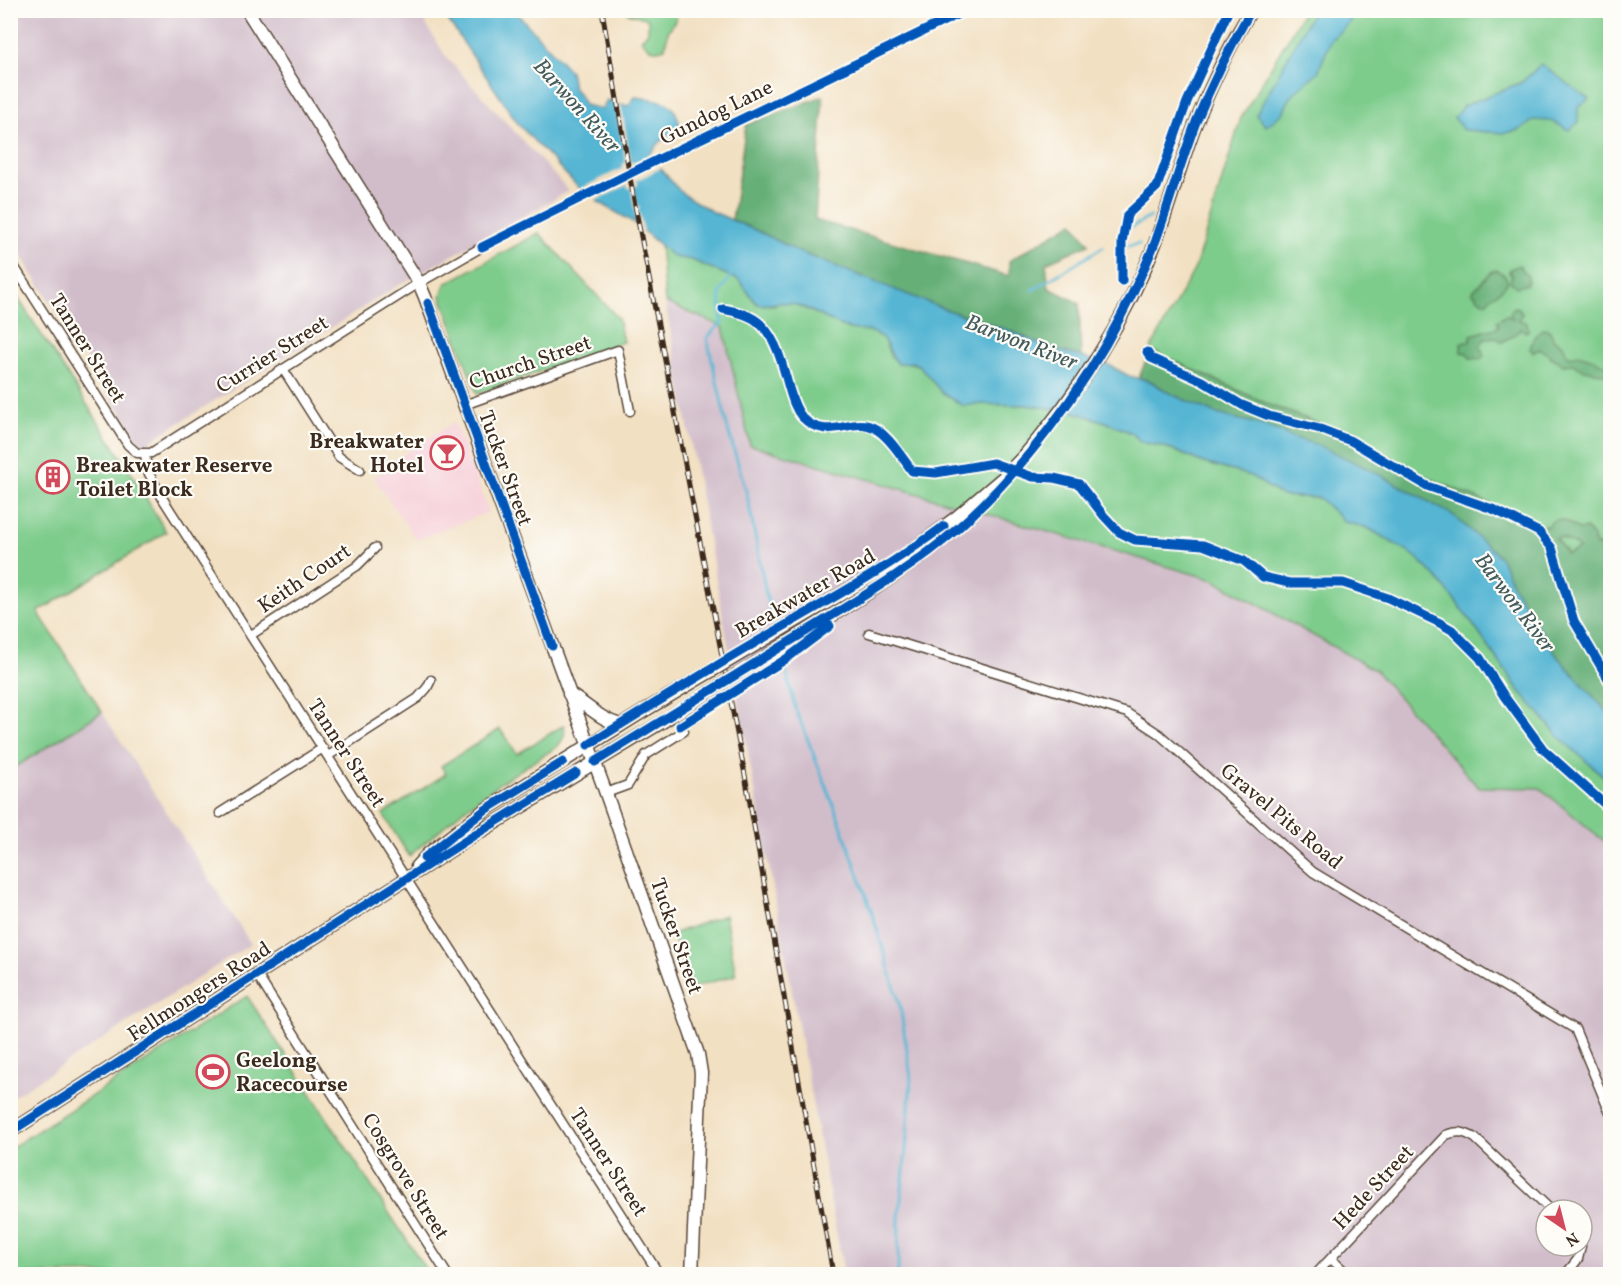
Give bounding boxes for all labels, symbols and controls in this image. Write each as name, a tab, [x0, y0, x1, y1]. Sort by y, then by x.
water label: Barwon River	[525, 52, 628, 161]
street label: Gundog Lane	[655, 73, 778, 153]
street label: Tanner Street	[41, 288, 132, 409]
water label: Barwon River	[961, 308, 1082, 379]
street label: Currier Street	[211, 309, 335, 401]
street label: Church Street	[465, 329, 595, 398]
street label: Tucker Street	[470, 407, 539, 530]
place label: Breakwater Hotel	[309, 428, 424, 481]
bar icon: Breakwater Hotel	[429, 435, 465, 471]
place label: Breakwater Reserve Toilet Block	[76, 452, 272, 505]
building icon: Breakwater Reserve Toilet Block	[35, 459, 71, 495]
street label: Keith Court	[253, 537, 357, 621]
street label: Breakwater Road	[730, 542, 881, 646]
water label: Barwon River	[1466, 547, 1562, 661]
street label: Tanner Street	[300, 694, 392, 814]
street label: Gravel Pits Road	[1214, 757, 1348, 877]
street label: Tucker Street	[642, 875, 709, 998]
street label: Fellmongers Road	[122, 935, 277, 1050]
place label: Geelong Racecourse	[236, 1047, 348, 1100]
sports icon: Geelong Racecourse	[195, 1054, 231, 1090]
street label: Tanner Street	[562, 1103, 654, 1223]
street label: Cosgrove Street	[354, 1108, 455, 1246]
street label: Hede Street	[1327, 1139, 1421, 1237]
north arrow	[1534, 1198, 1594, 1258]
text: N	[1560, 1226, 1583, 1251]

